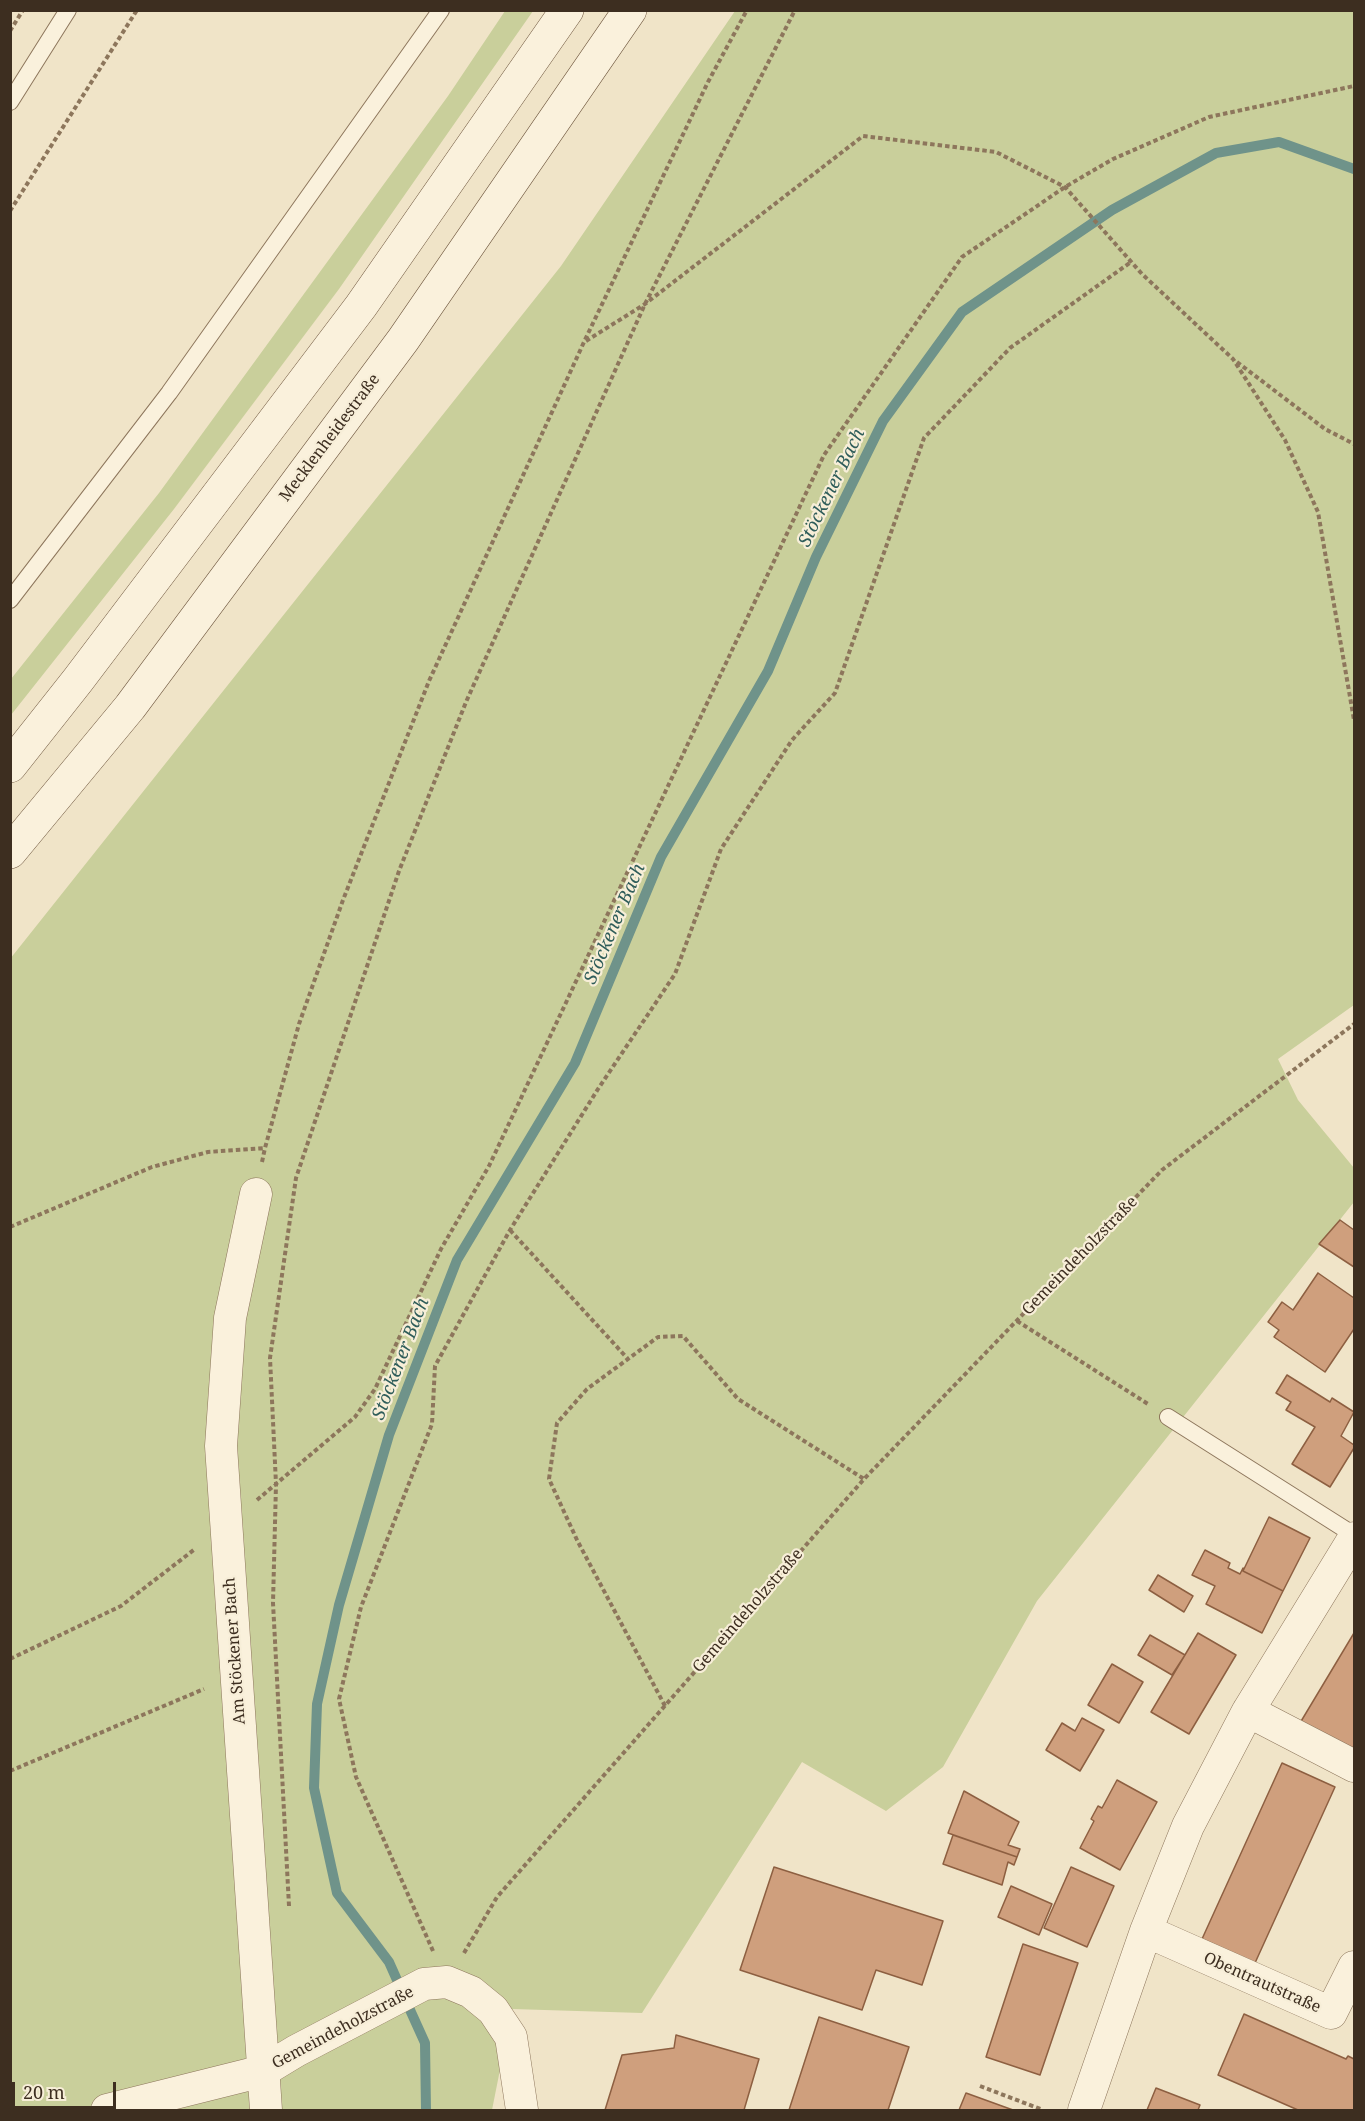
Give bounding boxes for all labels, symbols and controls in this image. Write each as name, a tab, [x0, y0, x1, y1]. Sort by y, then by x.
street label: Mecklenheidestraße	[276, 370, 384, 506]
water label: Stöckener Bach	[794, 425, 870, 551]
water label: Stöckener Bach	[580, 861, 650, 987]
street label: Gemeindeholzstraße	[1018, 1193, 1142, 1319]
water label: Stöckener Bach	[368, 1295, 434, 1423]
street label: Gemeindeholzstraße	[689, 1545, 807, 1677]
street label: Am Stöckener Bach	[220, 1577, 250, 1725]
street label: Obentrautstraße	[1200, 1949, 1324, 2017]
street label: Gemeindeholzstraße	[269, 1982, 417, 2074]
scale bar	[15, 2070, 118, 2108]
text: 20 m	[23, 2080, 65, 2104]

